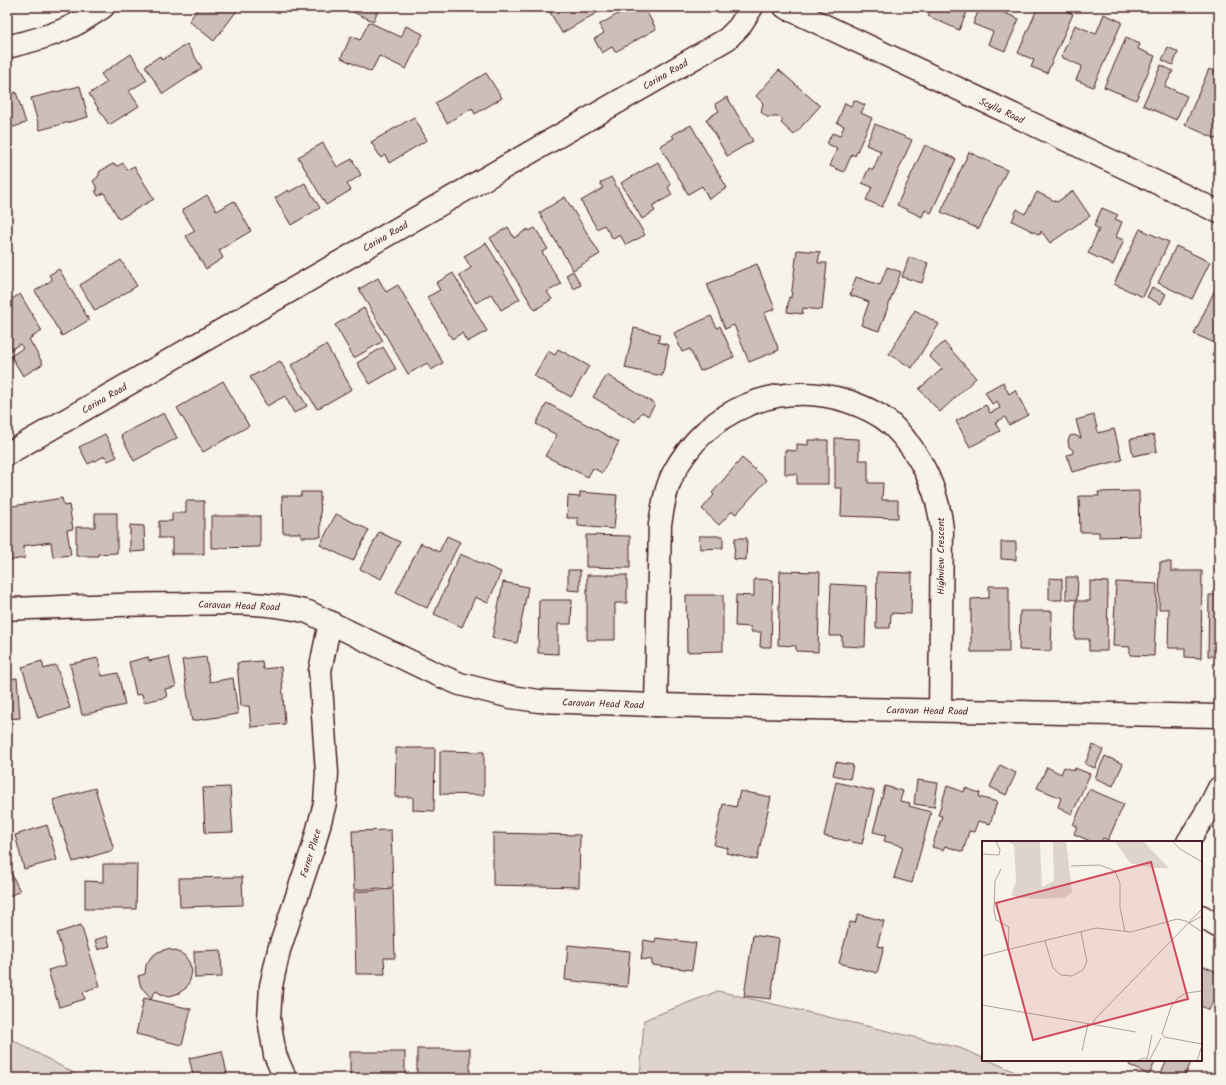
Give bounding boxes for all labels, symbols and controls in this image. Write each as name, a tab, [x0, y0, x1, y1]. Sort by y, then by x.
street label: Carina Road	[640, 55, 692, 94]
street label: Scylla Road	[976, 93, 1028, 129]
street label: Carina Road	[360, 217, 412, 256]
street label: Carina Road	[79, 379, 131, 418]
street label: Highview Crescent	[933, 517, 949, 595]
street label: Caravan Head Road	[198, 597, 281, 615]
street label: Caravan Head Road	[562, 695, 645, 713]
street label: Caravan Head Road	[886, 702, 969, 720]
street label: Farrer Place	[296, 827, 326, 879]
inset map	[982, 841, 1202, 1061]

